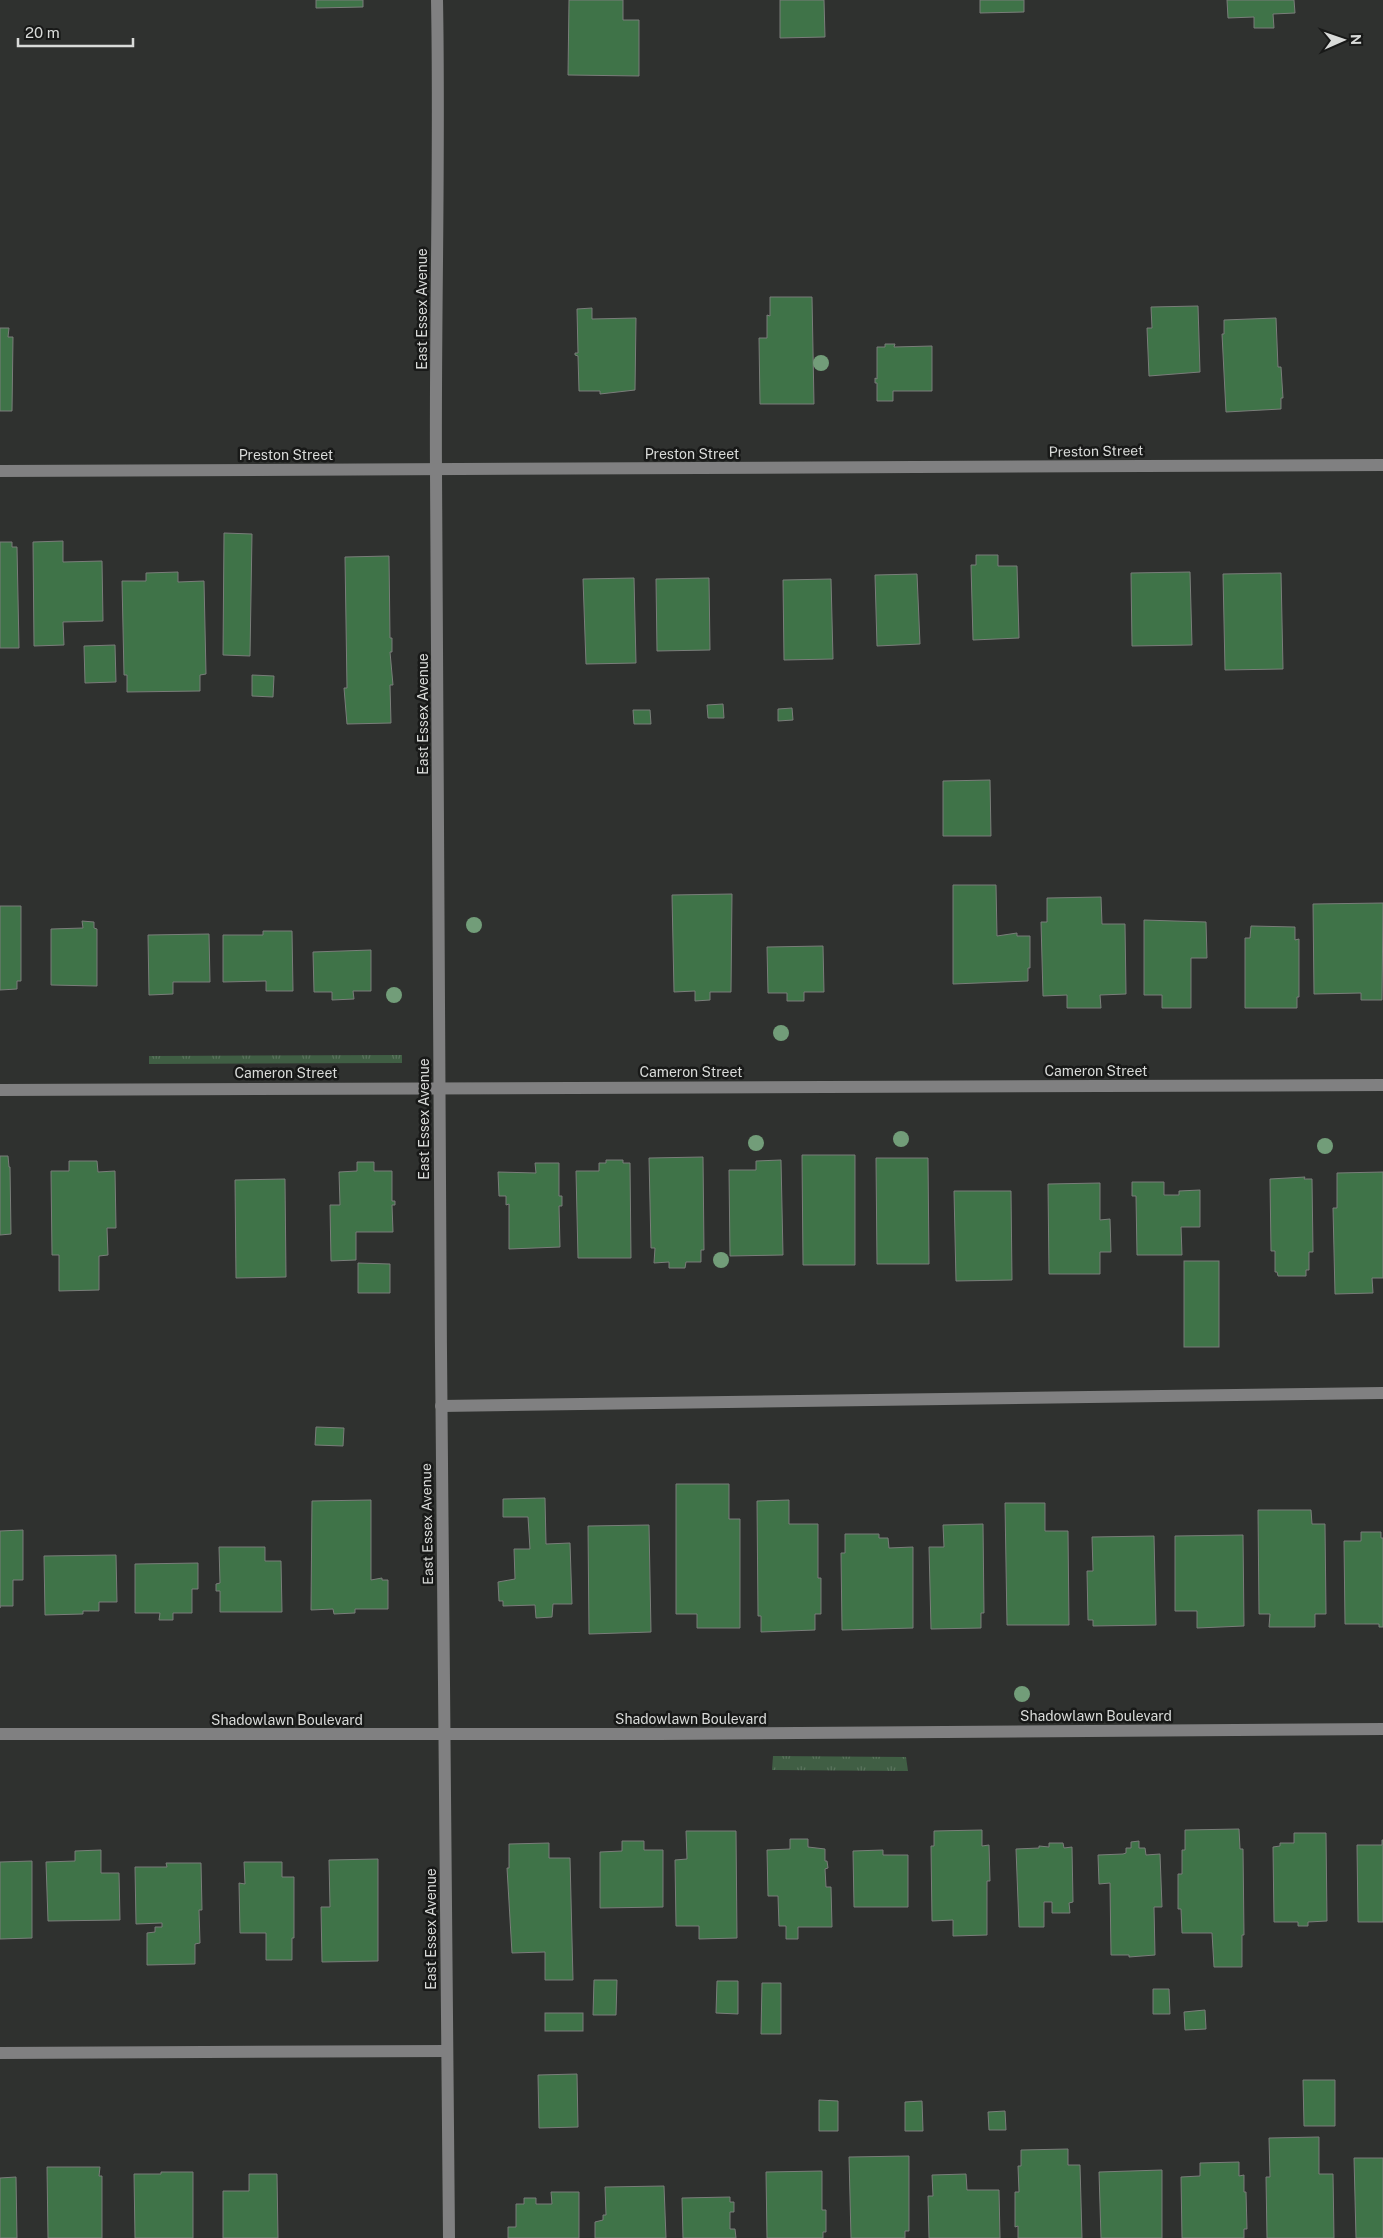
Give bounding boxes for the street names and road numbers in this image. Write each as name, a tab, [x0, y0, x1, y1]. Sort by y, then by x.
street label: East Essex Avenue	[414, 248, 430, 370]
street label: Preston Street	[1049, 442, 1143, 460]
street label: Preston Street	[645, 446, 739, 462]
street label: Preston Street	[239, 447, 333, 463]
street label: East Essex Avenue	[415, 653, 431, 775]
street label: East Essex Avenue	[416, 1058, 432, 1180]
street label: Cameron Street	[1045, 1063, 1147, 1079]
street label: Cameron Street	[640, 1064, 742, 1080]
street label: Cameron Street	[235, 1065, 337, 1081]
street label: East Essex Avenue	[418, 1463, 436, 1585]
street label: Shadowlawn Boulevard	[1020, 1708, 1172, 1724]
street label: Shadowlawn Boulevard	[615, 1711, 767, 1727]
street label: Shadowlawn Boulevard	[211, 1712, 363, 1728]
street label: East Essex Avenue	[423, 1868, 439, 1990]

